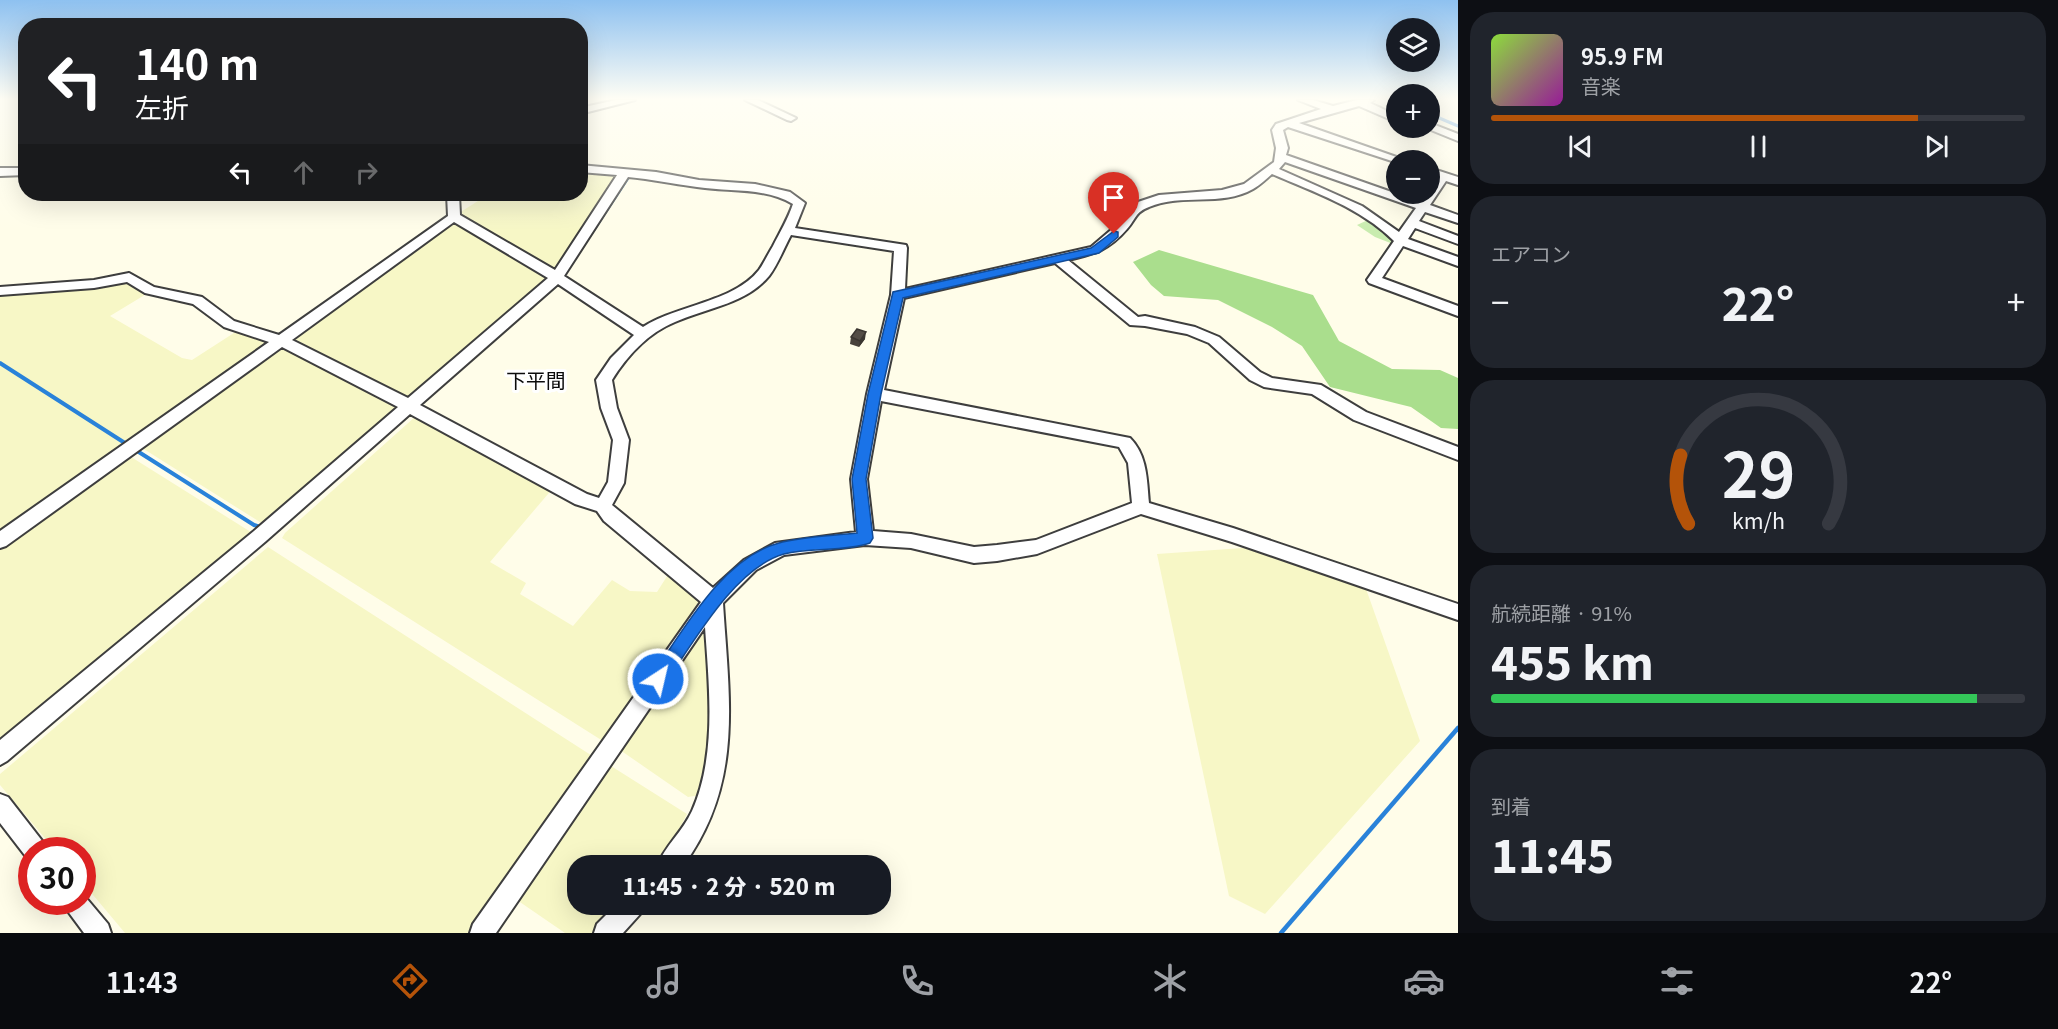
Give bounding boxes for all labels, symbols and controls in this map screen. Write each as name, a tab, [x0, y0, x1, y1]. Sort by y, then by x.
map controls	[1386, 18, 1440, 204]
button: layers	[1386, 18, 1440, 72]
text: 140 m	[135, 31, 259, 92]
text: 95.9 FM	[1581, 39, 1664, 71]
icon: left	[36, 42, 114, 120]
text: 音楽	[1581, 71, 1621, 100]
button: +	[1386, 84, 1440, 138]
text: 左折	[135, 87, 189, 126]
icon: previous	[1564, 130, 1597, 163]
icon: pause	[1742, 130, 1775, 163]
icon: next	[1920, 130, 1953, 163]
button: −	[1386, 150, 1440, 204]
icon: left	[224, 156, 257, 189]
icon: ahead	[287, 156, 320, 189]
icon: right	[350, 156, 383, 189]
pin	[1088, 172, 1139, 234]
icon: arrive	[1097, 181, 1130, 214]
text: エアコン	[1491, 239, 1571, 268]
text: 22°	[1722, 269, 1794, 334]
text: −	[1491, 277, 1509, 325]
text: +	[2007, 277, 2025, 325]
district label: 下平間	[506, 365, 566, 394]
text: 29	[1721, 426, 1795, 516]
text: km/h	[1731, 504, 1785, 535]
text: 航続距離 · 91%	[1491, 598, 1632, 627]
text: 455 km	[1491, 628, 1654, 693]
position arrow	[626, 647, 690, 711]
text: 到着	[1491, 791, 1531, 820]
text: 11:45	[1491, 821, 1614, 886]
speed limit sign: 30	[18, 837, 96, 915]
text: 11:45 · 2 分 · 520 m	[623, 869, 835, 901]
icon: directions	[389, 960, 431, 1002]
icon: music	[643, 960, 685, 1002]
icon: phone	[896, 960, 938, 1002]
icon: climate	[1149, 960, 1191, 1002]
icon: car	[1403, 960, 1445, 1002]
icon: filters	[1656, 960, 1698, 1002]
text: 11:43	[106, 962, 178, 1001]
text: 22°	[1909, 962, 1952, 1001]

